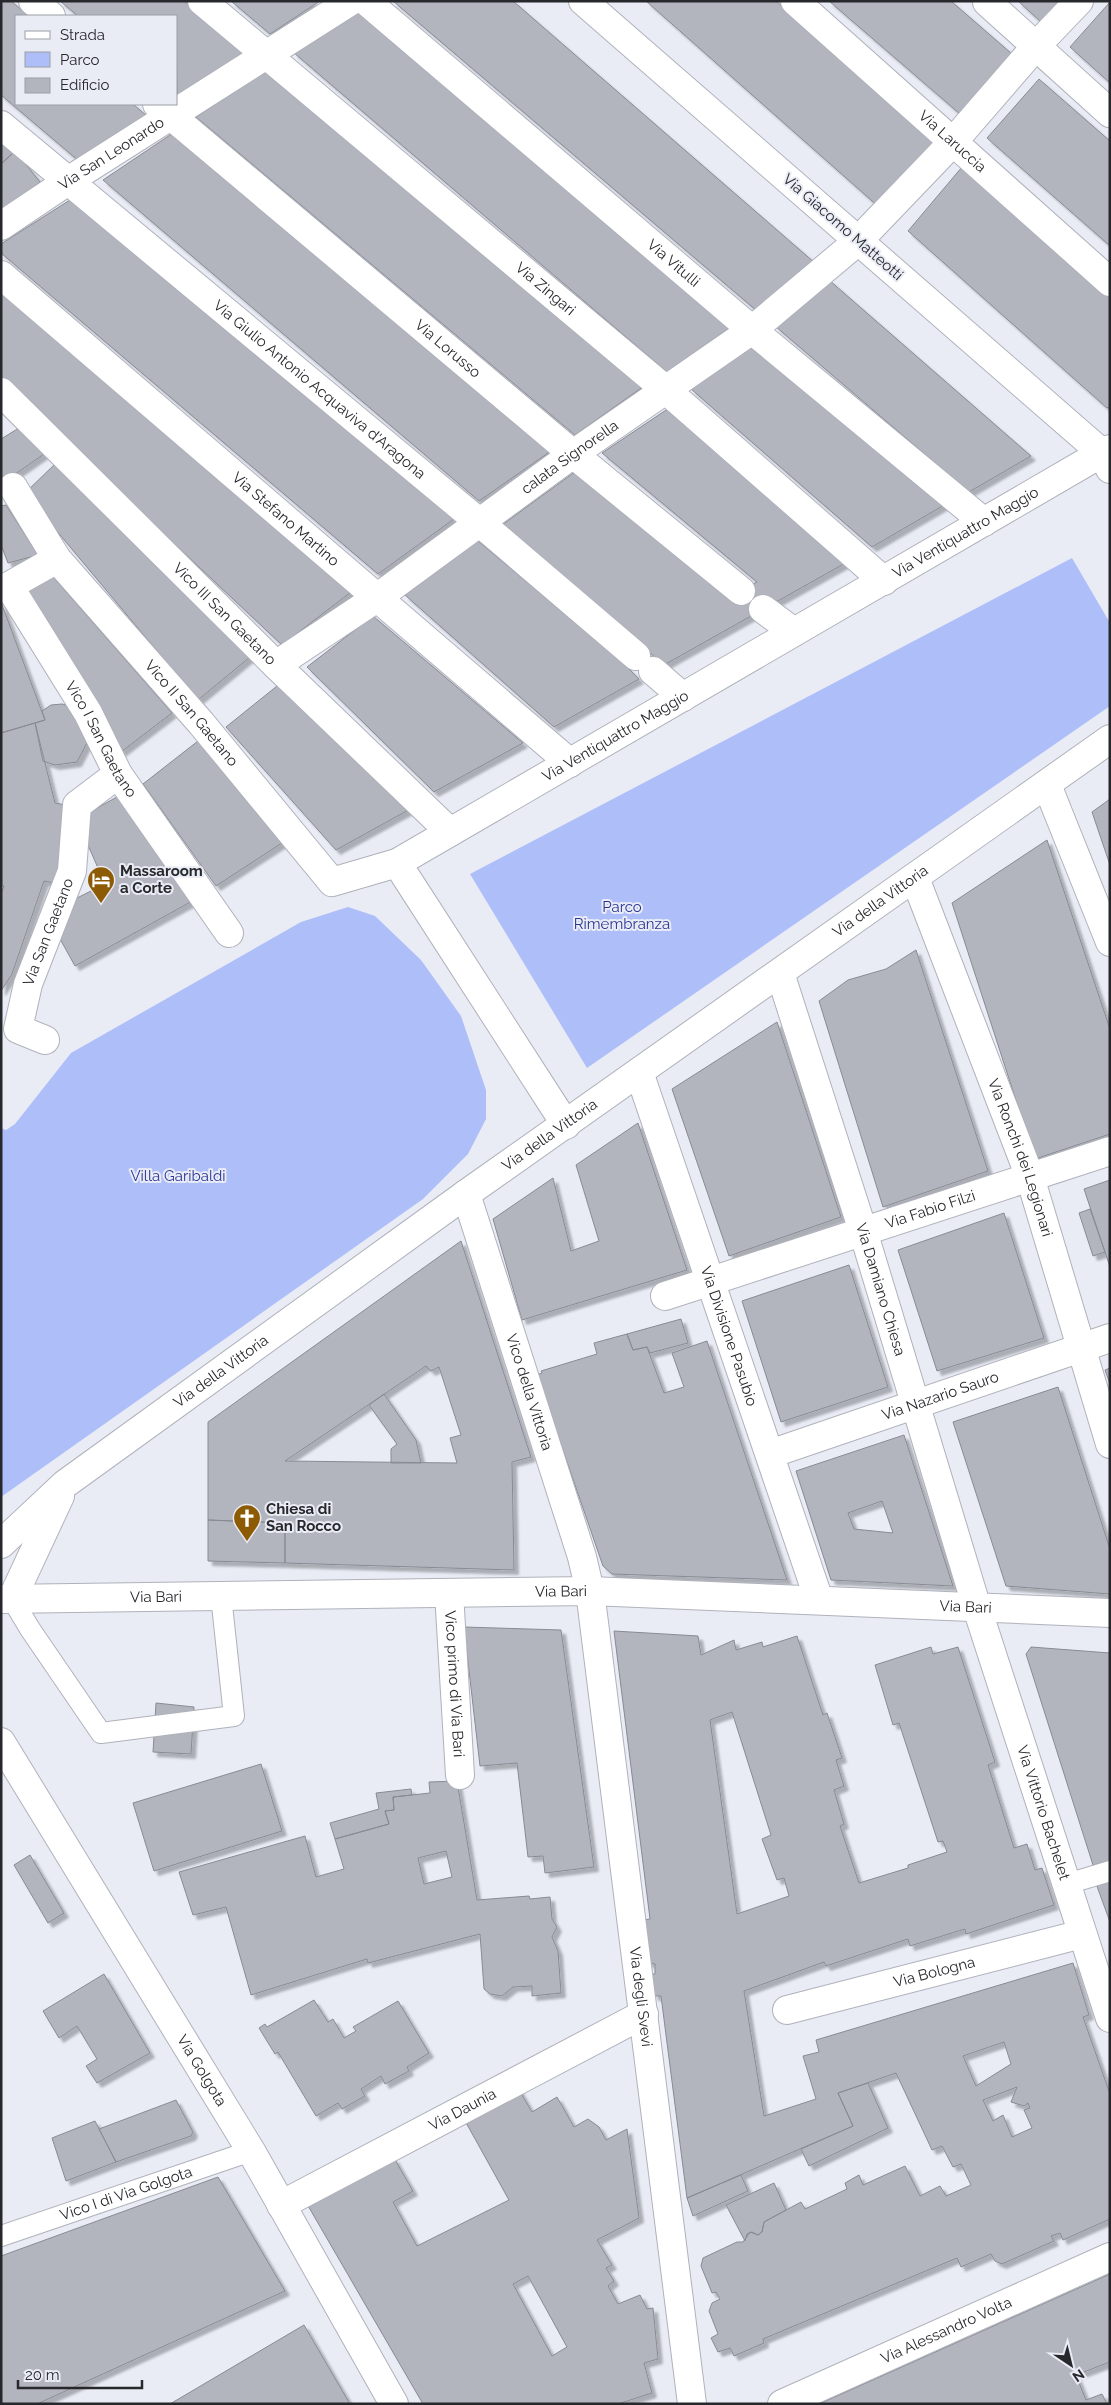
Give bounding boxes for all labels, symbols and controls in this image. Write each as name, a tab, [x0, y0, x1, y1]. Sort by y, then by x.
legend	[15, 15, 178, 105]
text: Strada	[60, 26, 105, 44]
text: Parco	[60, 51, 100, 69]
text: Edificio	[60, 76, 110, 94]
street label: Via Laruccia	[915, 107, 990, 176]
street label: Via San Leonardo	[55, 113, 168, 194]
street label: Via Giacomo Matteotti	[779, 170, 907, 284]
street label: Via Vitulli	[643, 235, 704, 291]
street label: Via Zingari	[512, 258, 579, 319]
street label: Via Giulio Antonio Acquaviva d'Aragona	[210, 296, 429, 483]
street label: Via Lorusso	[411, 316, 484, 382]
street label: calata Signorella	[518, 416, 622, 498]
street label: Via Stefano Martino	[228, 468, 343, 570]
street label: Via Ventiquattro Maggio	[889, 483, 1042, 582]
street label: Vico III San Gaetano	[169, 559, 280, 669]
street label: Vico II San Gaetano	[141, 656, 242, 770]
street label: Vico I San Gaetano	[61, 678, 141, 801]
street label: Via Ventiquattro Maggio	[539, 686, 692, 786]
street label: Via della Vittoria	[829, 861, 932, 941]
place label: Massaroom a Corte	[120, 862, 203, 897]
hotel icon: Massaroom a Corte	[86, 865, 116, 904]
street label: Via San Gaetano	[19, 876, 77, 988]
park label: Parco Rimembranza	[574, 898, 670, 933]
street label: Via Ronchi dei Legionari	[984, 1076, 1056, 1239]
street label: Via della Vittoria	[499, 1095, 601, 1175]
park label: Villa Garibaldi	[130, 1167, 226, 1185]
street label: Via Fabio Filzi	[883, 1186, 978, 1233]
street label: Via Damiano Chiesa	[852, 1221, 909, 1358]
street label: Via Divisione Pasubio	[697, 1264, 761, 1408]
street label: Via della Vittoria	[170, 1331, 272, 1412]
street label: Vico della Vittoria	[502, 1332, 556, 1453]
street label: Via Nazario Sauro	[880, 1368, 1001, 1424]
place label: Chiesa di San Rocco	[266, 1500, 341, 1535]
church icon: Chiesa di San Rocco	[232, 1503, 262, 1542]
street label: Via Bari	[535, 1582, 587, 1601]
street label: Via Bari	[130, 1588, 182, 1606]
street label: Via Bari	[939, 1597, 992, 1617]
street label: Vico primo di Via Bari	[441, 1610, 468, 1758]
street label: Via Vittorio Bachelet	[1013, 1743, 1074, 1882]
street label: Via degli Svevi	[626, 1946, 656, 2048]
street label: Via Bologna	[891, 1953, 977, 1991]
street label: Via Golgota	[173, 2031, 230, 2110]
street label: Via Daunia	[426, 2084, 499, 2135]
street label: Vico I di Via Golgota	[58, 2163, 194, 2224]
street label: Via Alessandro Volta	[878, 2293, 1015, 2368]
north arrow	[1046, 2340, 1096, 2390]
scale bar	[18, 2358, 141, 2390]
text: 20 m	[25, 2366, 60, 2384]
text: N	[1069, 2366, 1087, 2385]

